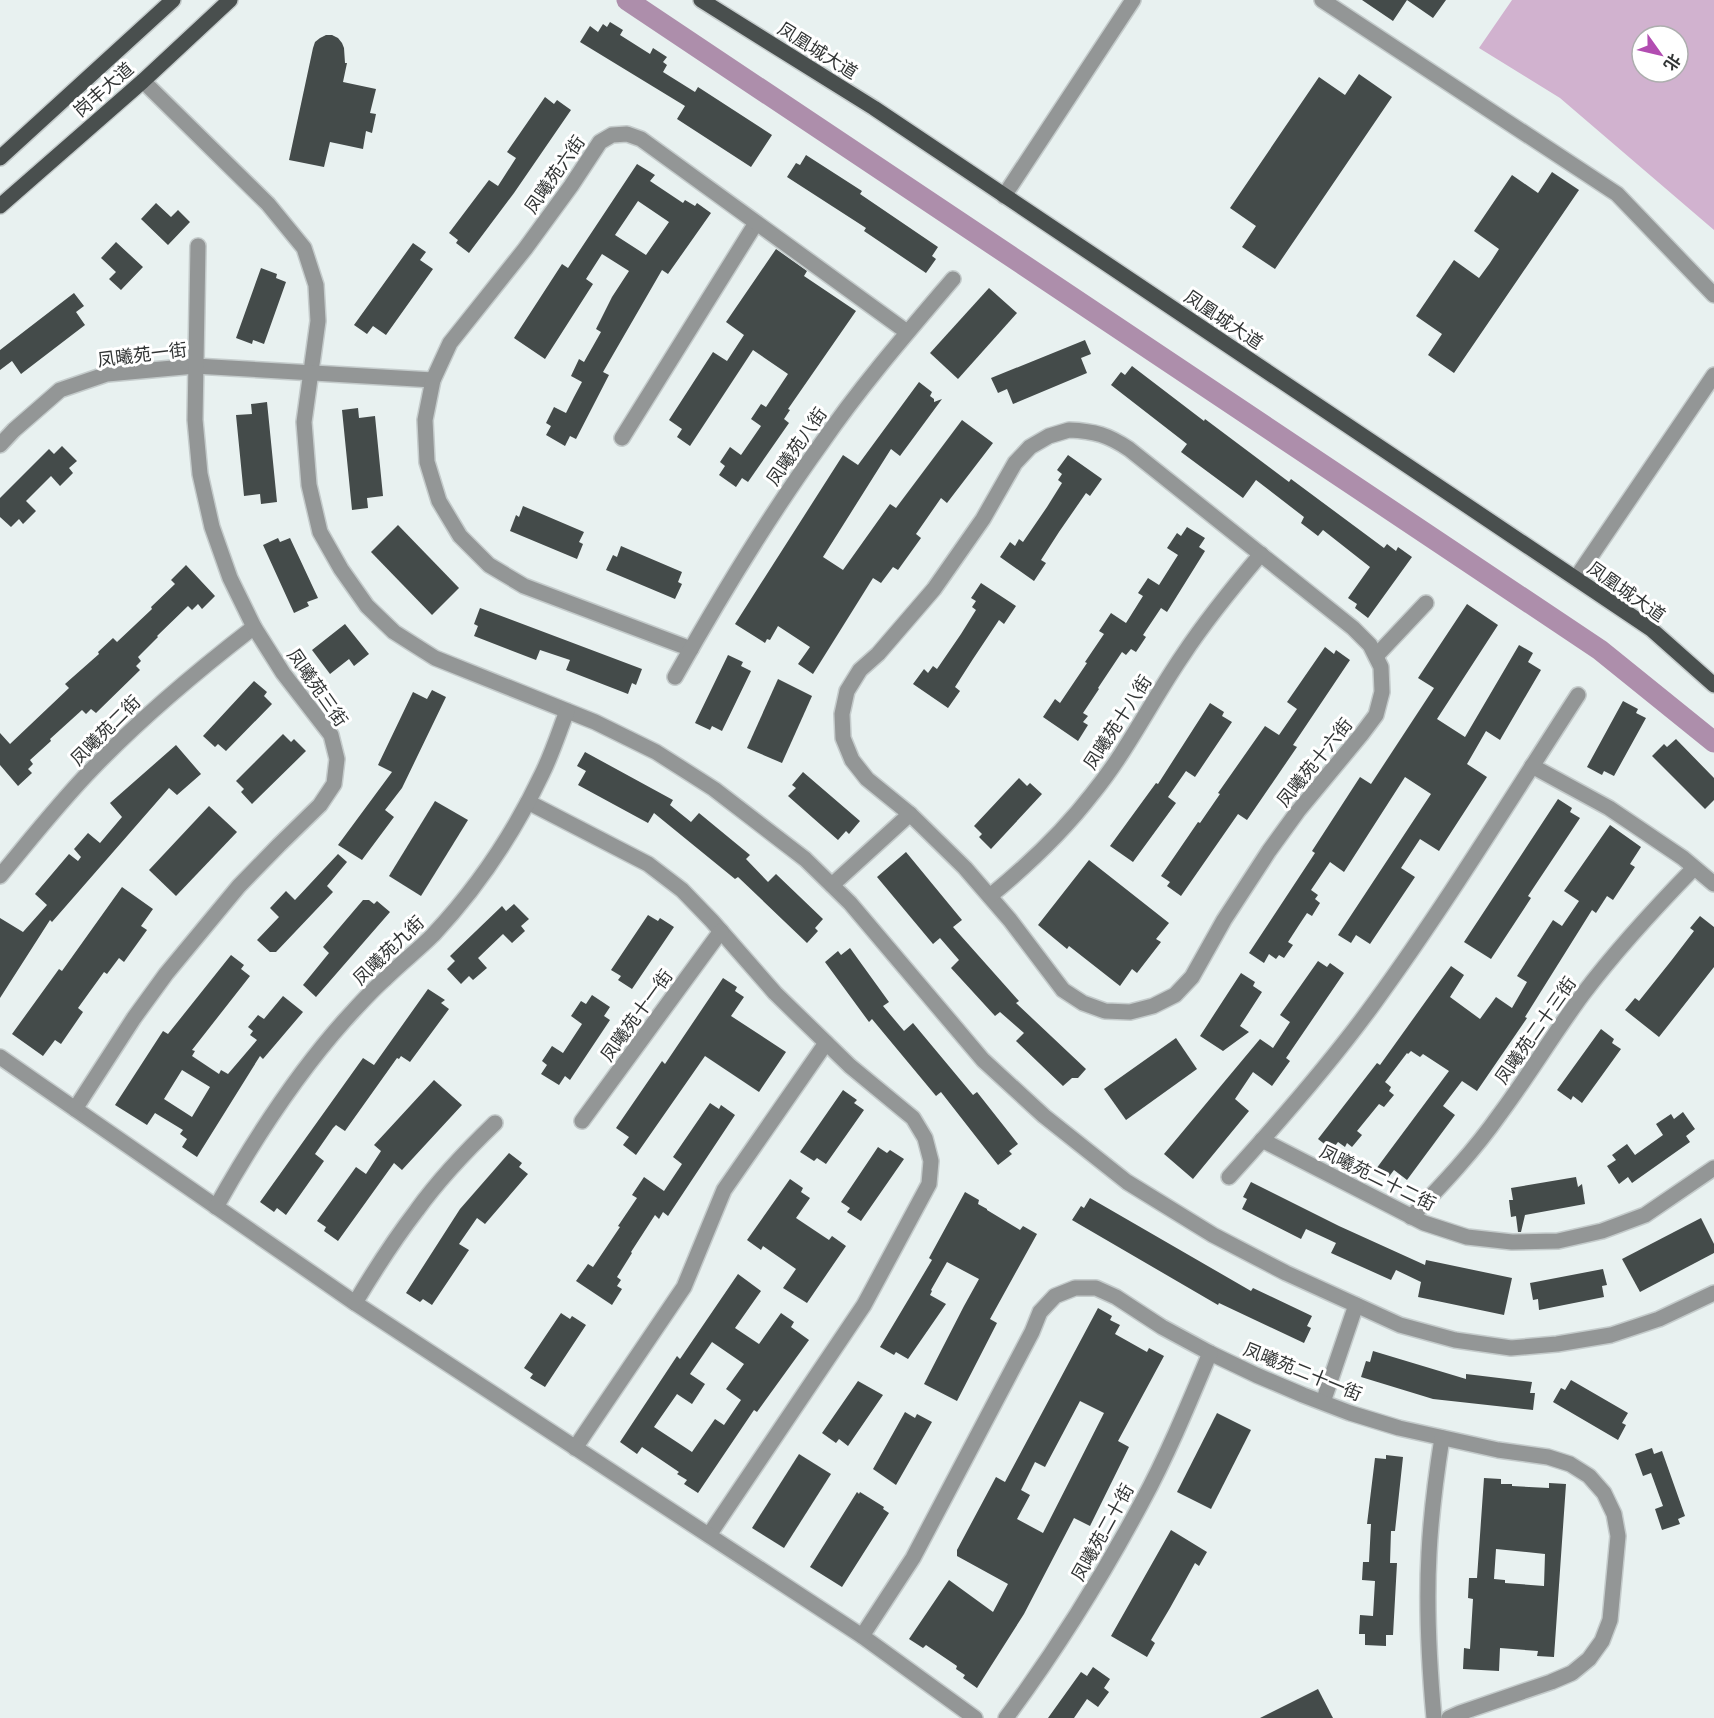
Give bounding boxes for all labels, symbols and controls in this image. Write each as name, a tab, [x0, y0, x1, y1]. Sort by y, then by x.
street label: 凤凰城大道	[774, 17, 862, 83]
north arrow	[1630, 24, 1690, 84]
text: 北	[1660, 51, 1685, 75]
street label: 岗丰大道	[69, 57, 137, 121]
street label: 凤曦苑六街	[519, 131, 589, 217]
street label: 凤凰城大道	[1181, 285, 1267, 353]
street label: 凤曦苑一街	[96, 338, 188, 370]
street label: 凤曦苑八街	[761, 403, 831, 489]
street label: 凤凰城大道	[1584, 556, 1670, 626]
street label: 凤曦苑三街	[283, 644, 353, 730]
street label: 凤曦苑十八街	[1078, 671, 1156, 773]
street label: 凤曦苑二街	[65, 690, 145, 770]
street label: 凤曦苑十六街	[1271, 713, 1357, 811]
street label: 凤曦苑九街	[348, 911, 428, 989]
street label: 凤曦苑十一街	[595, 965, 677, 1065]
street label: 凤曦苑二十三街	[1490, 972, 1580, 1088]
street label: 凤曦苑二十二街	[1317, 1139, 1439, 1215]
street label: 凤曦苑二十一街	[1240, 1337, 1366, 1405]
street label: 凤曦苑二十街	[1066, 1479, 1138, 1585]

